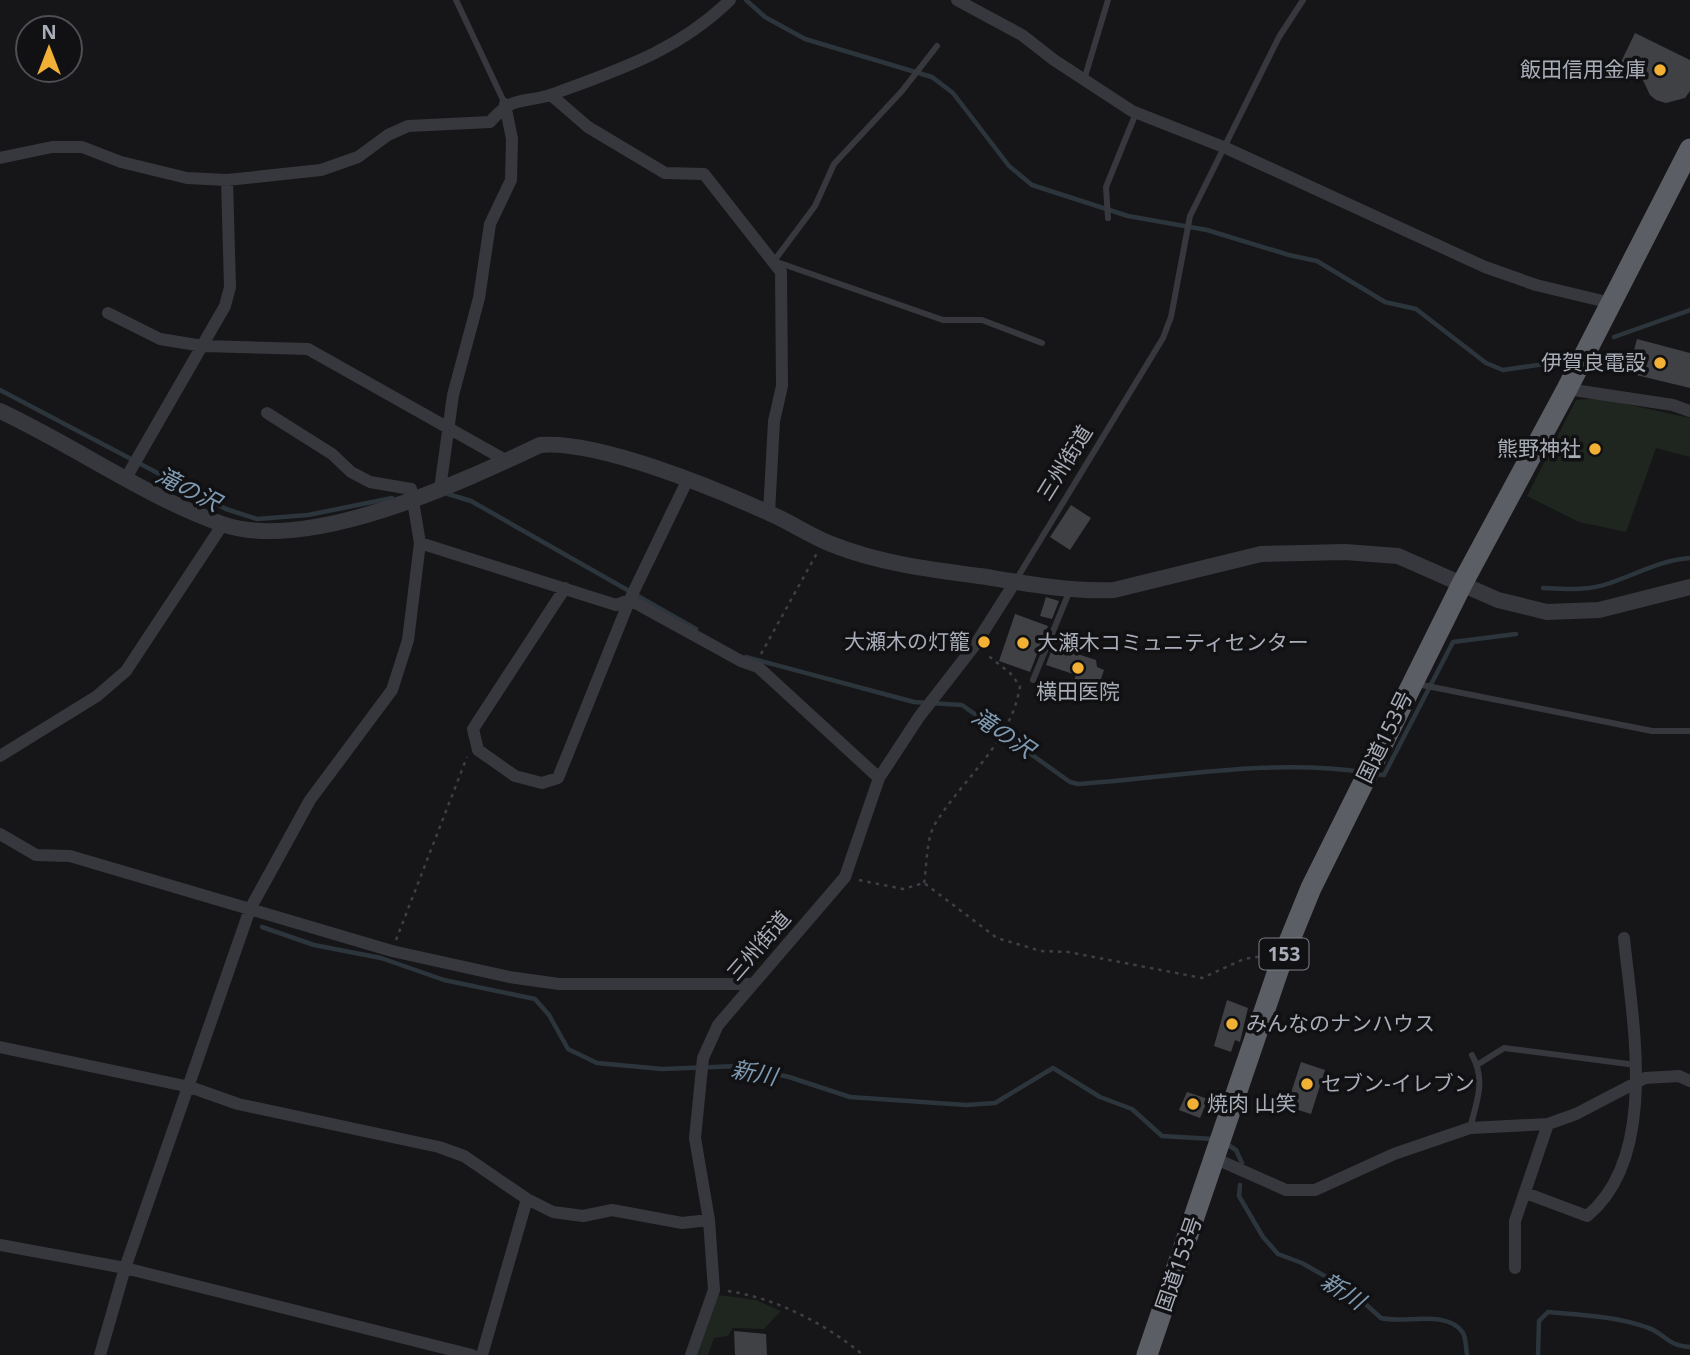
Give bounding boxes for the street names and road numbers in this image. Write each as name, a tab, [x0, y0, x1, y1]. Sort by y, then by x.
street label: 三州街道	[1030, 419, 1098, 506]
street label: 国道153号	[1350, 686, 1418, 787]
street label: 三州街道	[720, 904, 796, 986]
road number: 153	[1260, 938, 1308, 970]
street label: 国道153号	[1149, 1212, 1207, 1315]

